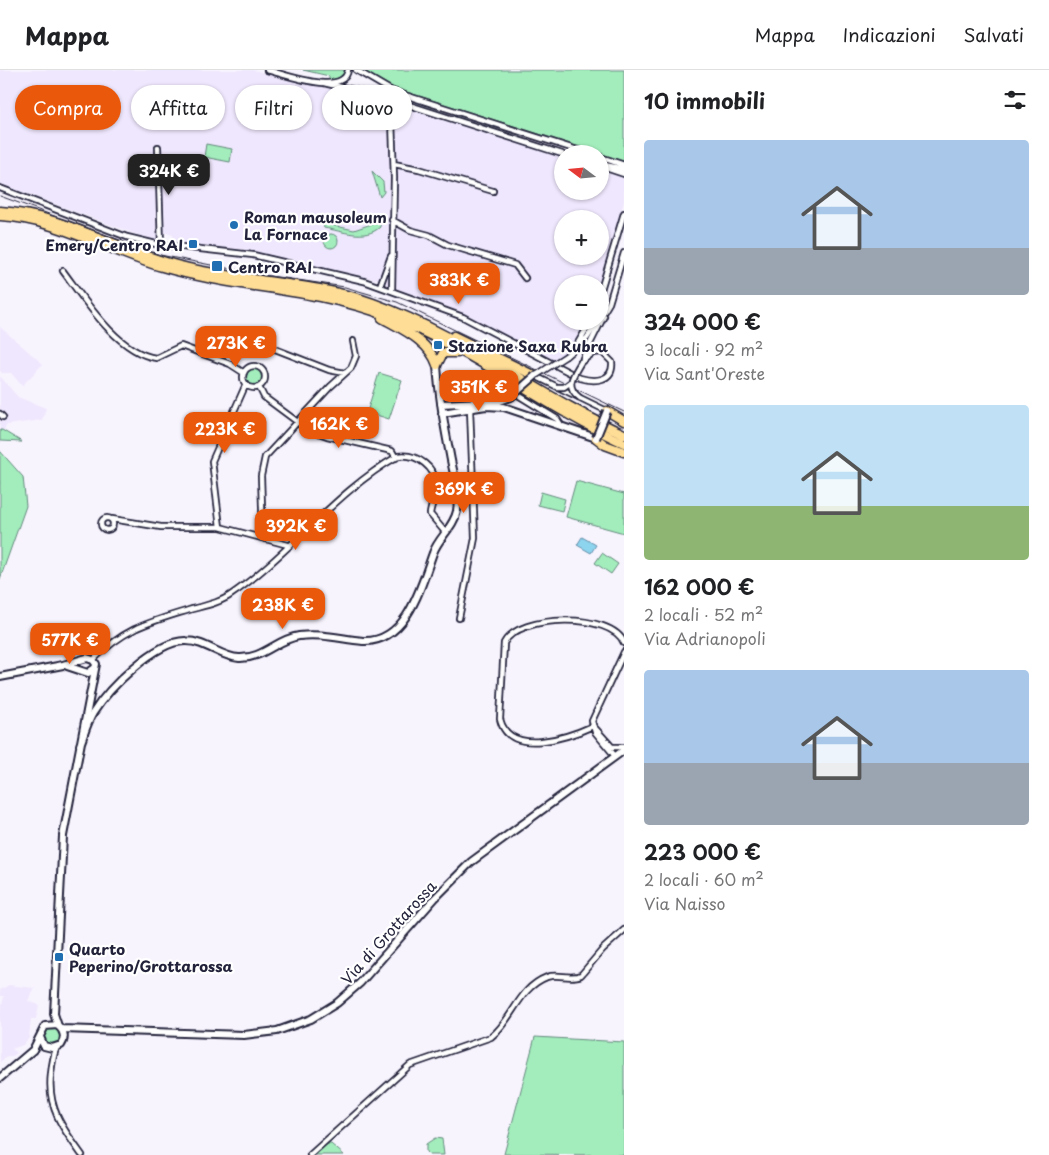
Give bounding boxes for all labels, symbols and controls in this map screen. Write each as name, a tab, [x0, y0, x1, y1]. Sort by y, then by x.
text: Mappa	[25, 17, 109, 53]
text: Mappa	[755, 21, 815, 48]
text: Indicazioni	[843, 21, 936, 48]
text: Salvati	[964, 21, 1024, 48]
text: 10 immobili	[644, 84, 765, 116]
chip: Compra	[15, 85, 121, 130]
chip: Affitta	[131, 85, 225, 130]
chip: Filtri	[235, 85, 312, 130]
chip: Nuovo	[322, 85, 412, 130]
icon: filters	[1001, 86, 1029, 114]
north arrow	[554, 145, 609, 200]
map controls	[554, 145, 609, 330]
pin: 324K €	[128, 154, 210, 196]
text: 324K €	[139, 158, 199, 182]
icon: home	[792, 173, 882, 263]
place label: Roman mausoleum La Fornace	[244, 205, 387, 245]
button: +	[554, 210, 609, 265]
marker: Roman mausoleum La Fornace	[228, 219, 240, 231]
place label: Emery/Centro RAI	[45, 233, 183, 256]
marker: Emery/Centro RAI	[187, 238, 199, 250]
place label: Centro RAI	[228, 255, 312, 278]
marker: Centro RAI	[210, 259, 224, 273]
pin: 383K €	[418, 262, 500, 305]
text: 383K €	[429, 267, 489, 291]
button: −	[554, 275, 609, 330]
text: 324 000 €	[644, 305, 761, 337]
pin: 273K €	[195, 326, 277, 368]
text: 273K €	[206, 330, 266, 354]
place label: Stazione Saxa Rubra	[448, 334, 609, 357]
text: 3 locali · 92 m²	[644, 337, 763, 361]
marker: Stazione Saxa Rubra	[432, 339, 444, 351]
text: Via Sant'Oreste	[644, 361, 765, 385]
pin: 351K €	[438, 370, 520, 412]
text: 351K €	[451, 374, 508, 398]
pin: 162K €	[298, 406, 380, 449]
text: 162K €	[310, 411, 368, 435]
pin: 223K €	[184, 412, 266, 454]
text: 223K €	[195, 416, 255, 440]
icon: home	[792, 438, 882, 528]
pin: 369K €	[423, 472, 505, 514]
text: 369K €	[435, 476, 493, 500]
pin: 392K €	[255, 508, 337, 551]
text: 392K €	[266, 513, 326, 537]
text: 162 000 €	[644, 570, 754, 602]
pin: 238K €	[242, 588, 324, 630]
text: 238K €	[252, 592, 314, 616]
text: 2 locali · 52 m²	[644, 602, 763, 626]
pin: 577K €	[29, 622, 111, 665]
text: Via Adrianopoli	[644, 626, 766, 650]
text: 577K €	[41, 627, 99, 651]
icon: home	[792, 703, 882, 793]
text: 223 000 €	[644, 835, 761, 867]
text: 2 locali · 60 m²	[644, 867, 764, 891]
street label: Via di Grottarossa	[335, 874, 442, 989]
text: Via Naisso	[644, 891, 725, 915]
place label: Quarto Peperino/Grottarossa	[69, 937, 233, 977]
marker: Quarto Peperino/Grottarossa	[53, 951, 65, 963]

